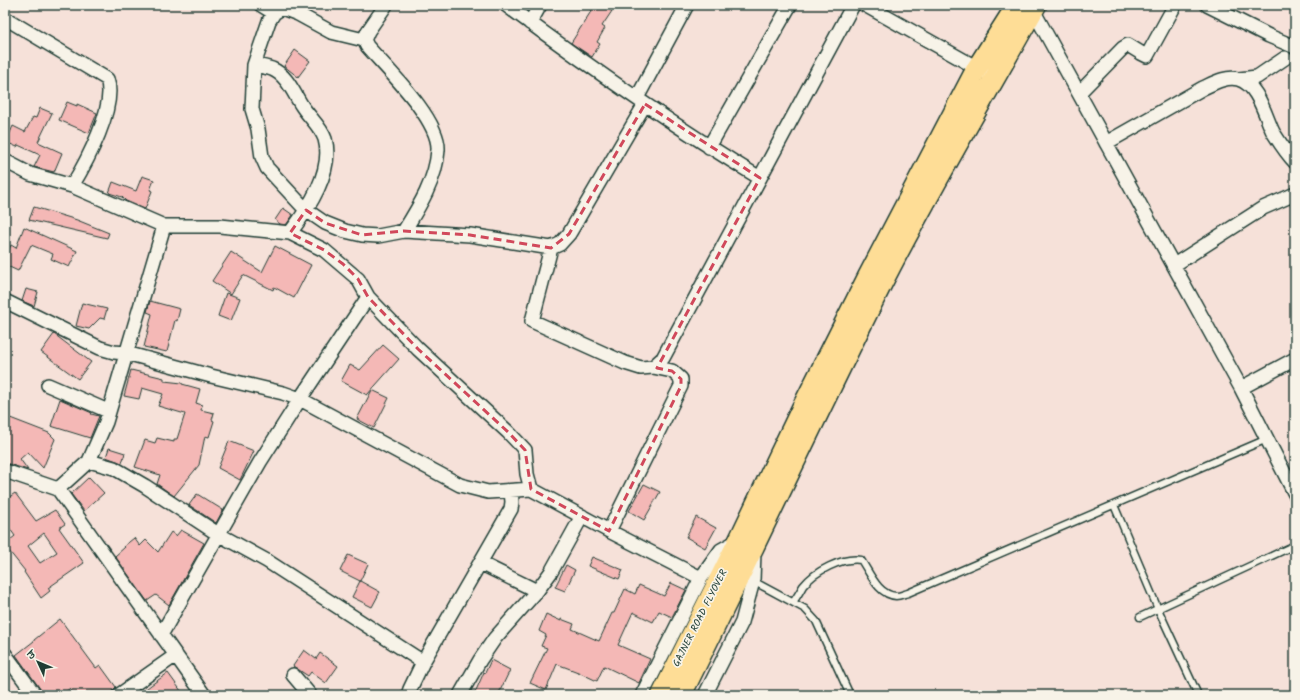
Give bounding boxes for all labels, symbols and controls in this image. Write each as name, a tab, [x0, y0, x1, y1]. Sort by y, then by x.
street label: GAJNER ROAD FLYOVER	[668, 566, 732, 669]
north arrow	[18, 642, 58, 682]
text: उ	[23, 646, 42, 664]

